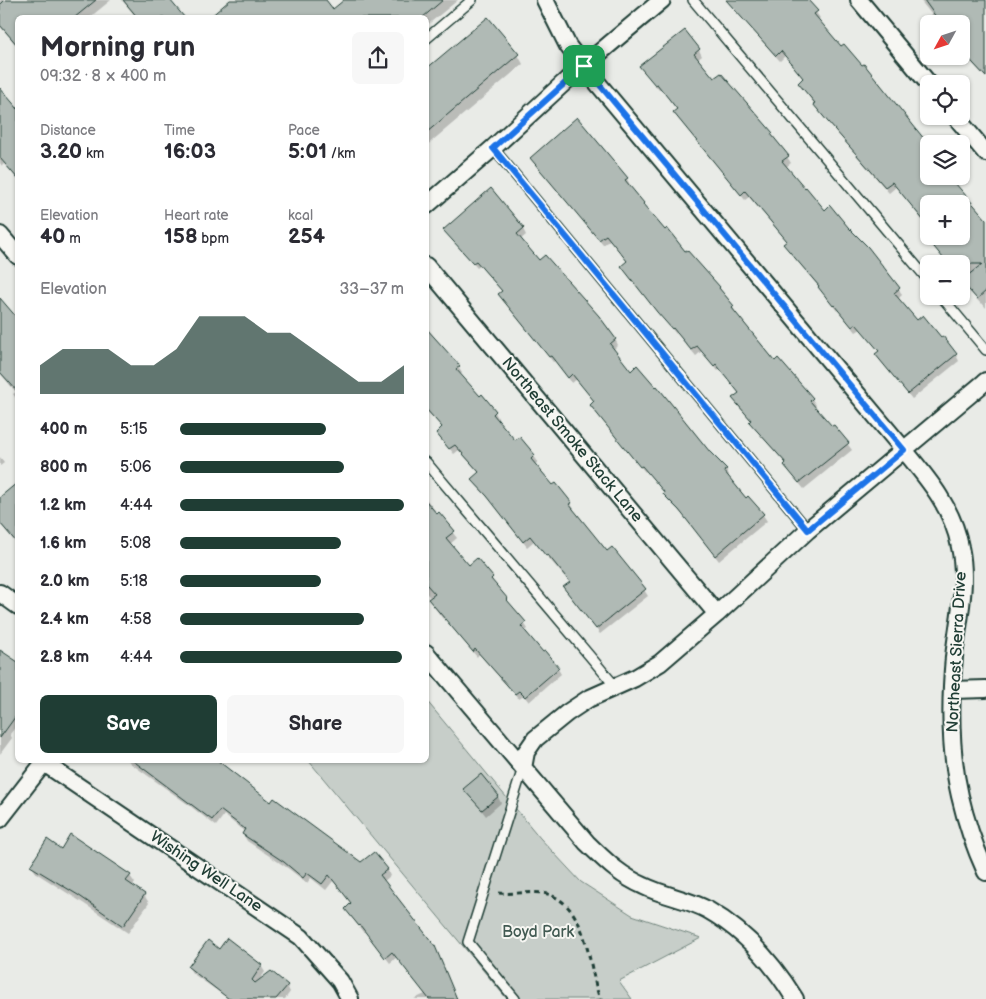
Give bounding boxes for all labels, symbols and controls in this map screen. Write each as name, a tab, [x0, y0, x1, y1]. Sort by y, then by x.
north arrow	[920, 15, 970, 65]
map controls	[920, 15, 970, 305]
text: Morning run	[40, 31, 195, 64]
button: share	[352, 32, 404, 84]
pin	[563, 45, 605, 87]
icon: arrive	[570, 52, 598, 80]
text: 09:32 · 8 × 400 m	[40, 67, 166, 86]
button: locate	[920, 75, 970, 125]
text: Distance	[40, 122, 96, 139]
text: Time	[164, 122, 195, 139]
text: Pace	[288, 122, 320, 139]
button: layers	[920, 135, 970, 185]
text: 3.20	[40, 139, 82, 164]
text: 16:03	[164, 139, 216, 164]
text: 5:01	[288, 139, 327, 164]
text: km	[82, 145, 104, 162]
text: /km	[327, 145, 356, 162]
button: +	[920, 195, 970, 245]
text: Elevation	[40, 207, 98, 224]
text: Heart rate	[164, 207, 229, 224]
text: kcal	[288, 207, 313, 224]
text: 40	[40, 224, 65, 249]
text: 158	[164, 224, 198, 249]
text: 254	[288, 224, 325, 249]
text: m	[65, 230, 81, 247]
text: bpm	[198, 230, 229, 247]
button: −	[920, 255, 970, 305]
text: Elevation	[40, 280, 107, 299]
text: 33–37 m	[339, 280, 404, 299]
street label: Northeast Smoke Stack Lane	[497, 354, 647, 527]
text: 400 m	[40, 420, 87, 439]
text: 5:15	[120, 420, 148, 439]
text: 800 m	[40, 458, 88, 477]
text: 5:06	[120, 458, 152, 477]
text: 1.2 km	[40, 496, 86, 515]
text: 4:44	[120, 496, 153, 515]
text: 1.6 km	[40, 534, 86, 553]
text: 5:08	[120, 534, 151, 553]
street label: Northeast Sierra Drive	[943, 570, 971, 733]
text: 2.0 km	[40, 572, 89, 591]
text: 5:18	[120, 572, 148, 591]
text: 2.4 km	[40, 610, 89, 629]
text: 4:58	[120, 610, 152, 629]
text: 2.8 km	[40, 648, 89, 667]
text: 4:44	[120, 648, 153, 667]
button: Save	[40, 695, 217, 753]
button: Share	[227, 695, 404, 753]
street label: Wishing Well Lane	[146, 828, 266, 917]
park label: Boyd Park	[502, 923, 574, 942]

